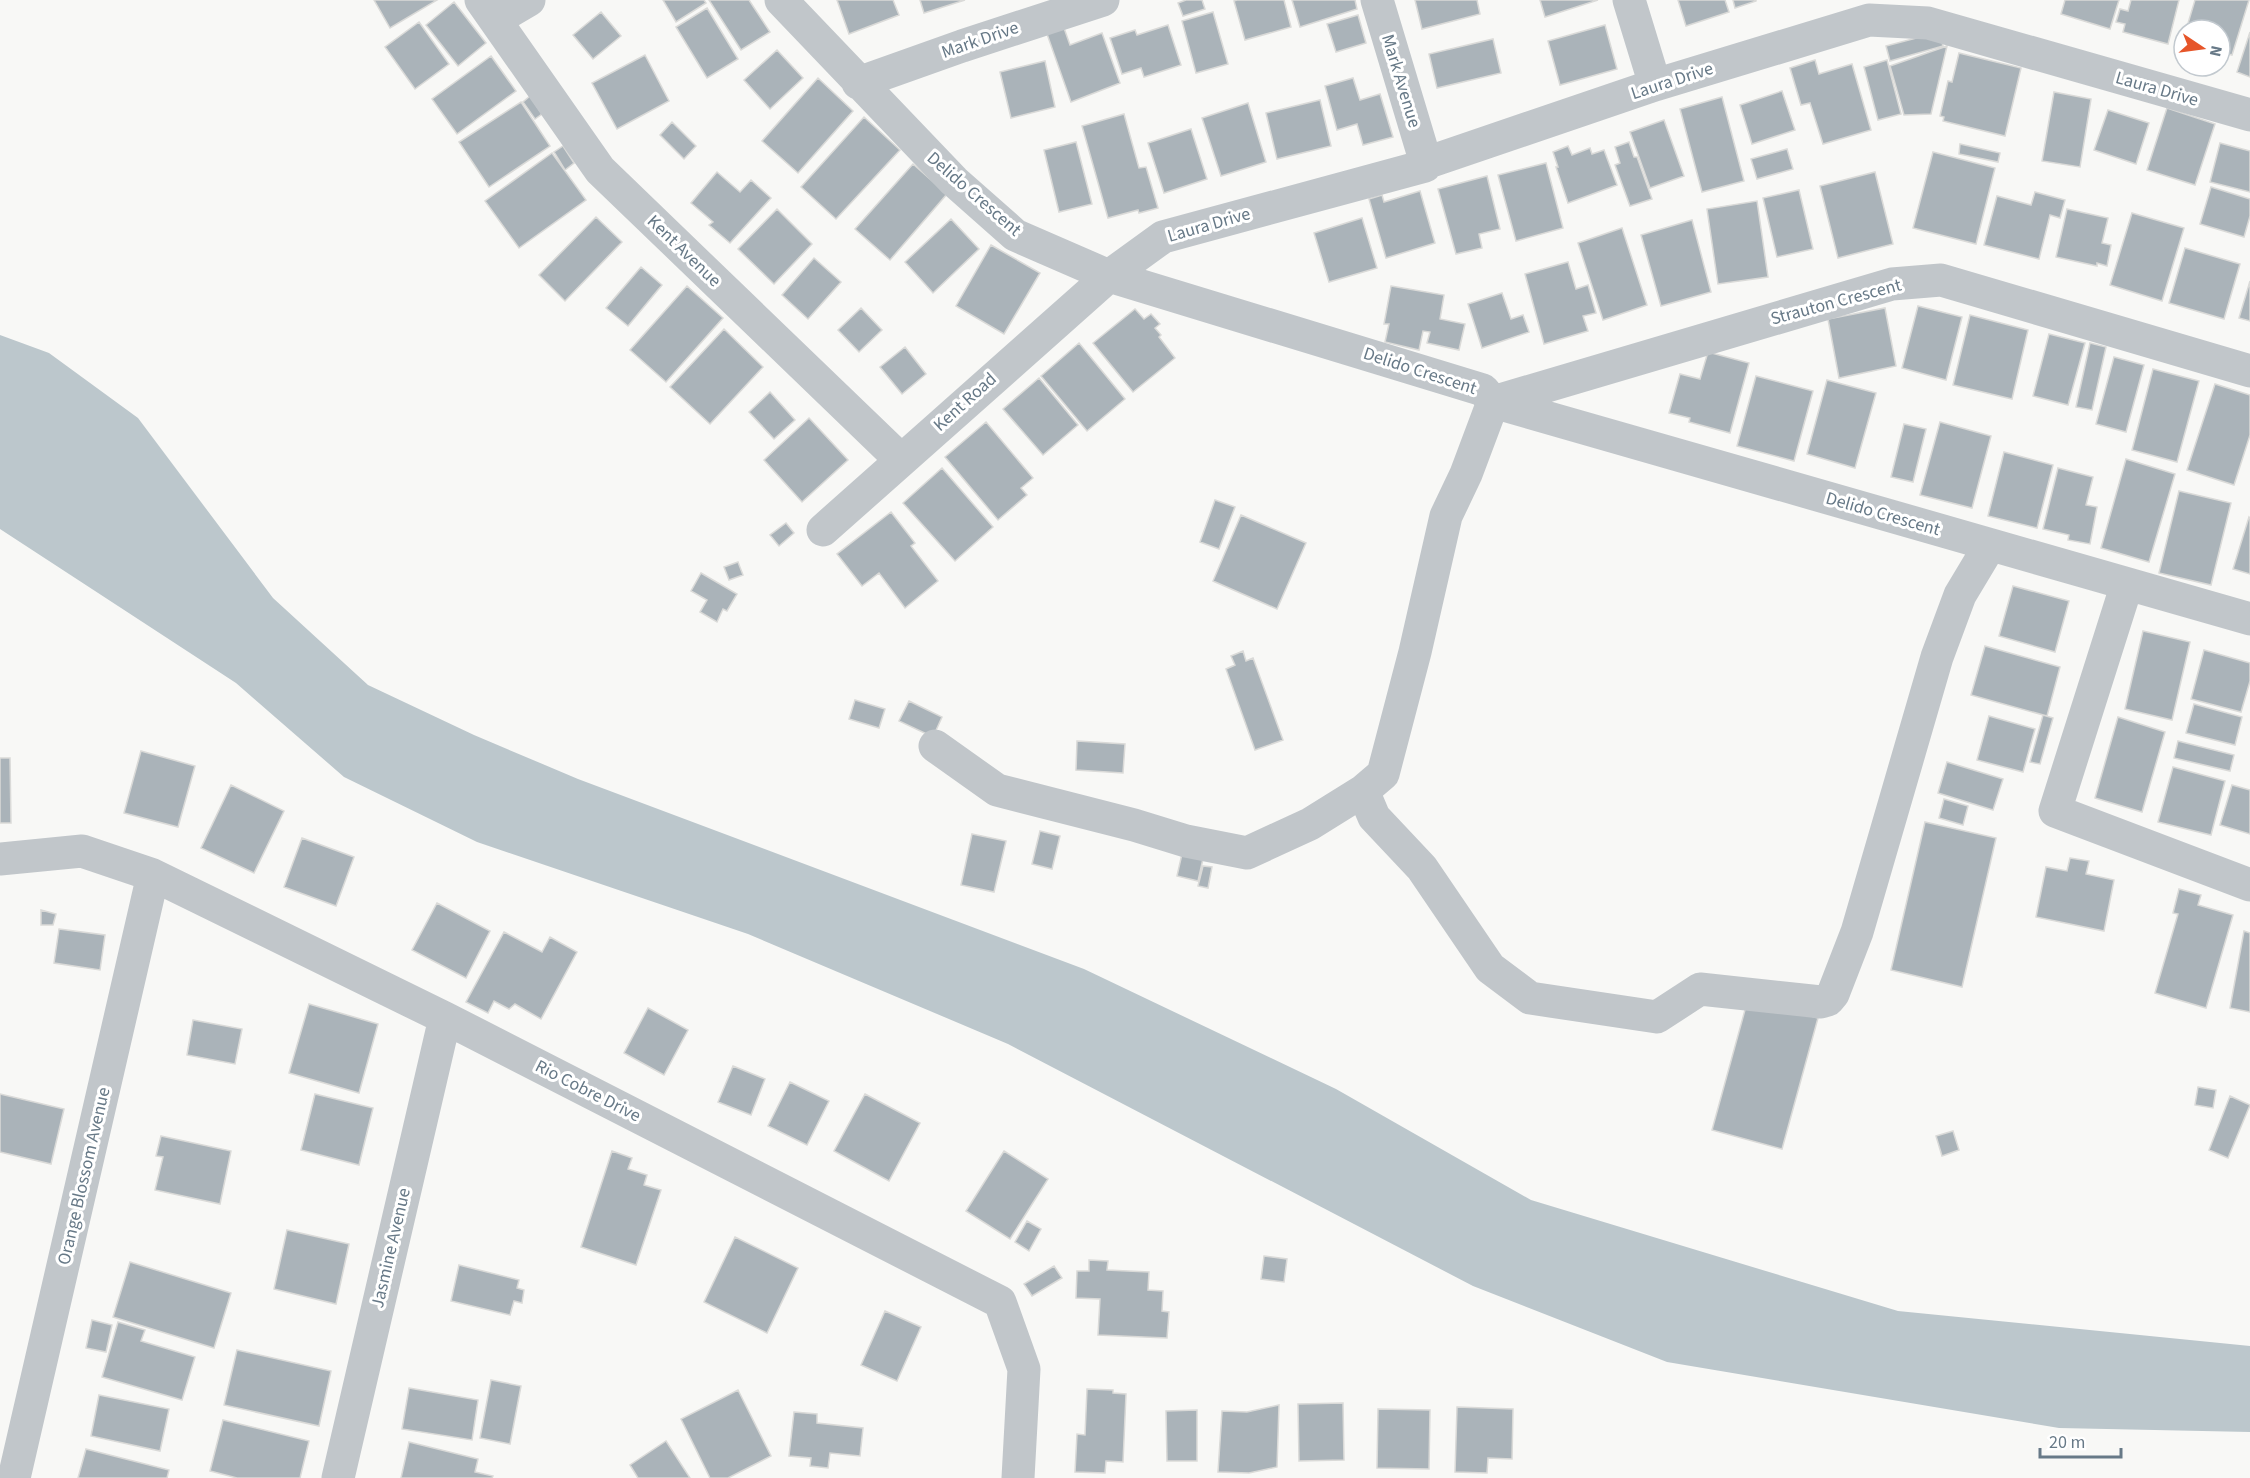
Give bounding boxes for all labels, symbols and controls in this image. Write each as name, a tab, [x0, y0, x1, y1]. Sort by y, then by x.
street label: Mark Drive	[938, 15, 1022, 65]
north arrow	[2172, 18, 2232, 78]
street label: Mark Avenue	[1375, 31, 1427, 131]
text: N	[2204, 43, 2228, 59]
street label: Laura Drive	[1628, 56, 1716, 106]
street label: Laura Drive	[2113, 65, 2201, 113]
street label: Delido Crescent	[921, 146, 1027, 242]
street label: Laura Drive	[1165, 201, 1253, 249]
street label: Kent Avenue	[641, 209, 727, 293]
street label: Strauton Crescent	[1768, 273, 1904, 331]
street label: Delido Crescent	[1360, 341, 1480, 401]
street label: Kent Road	[928, 367, 1002, 437]
street label: Delido Crescent	[1823, 486, 1943, 542]
street label: Rio Cobre Drive	[531, 1054, 645, 1128]
street label: Orange Blossom Avenue	[51, 1085, 117, 1267]
street label: Jasmine Avenue	[365, 1185, 417, 1310]
scale bar	[2040, 1421, 2121, 1459]
text: 20 m	[2049, 1430, 2085, 1455]

